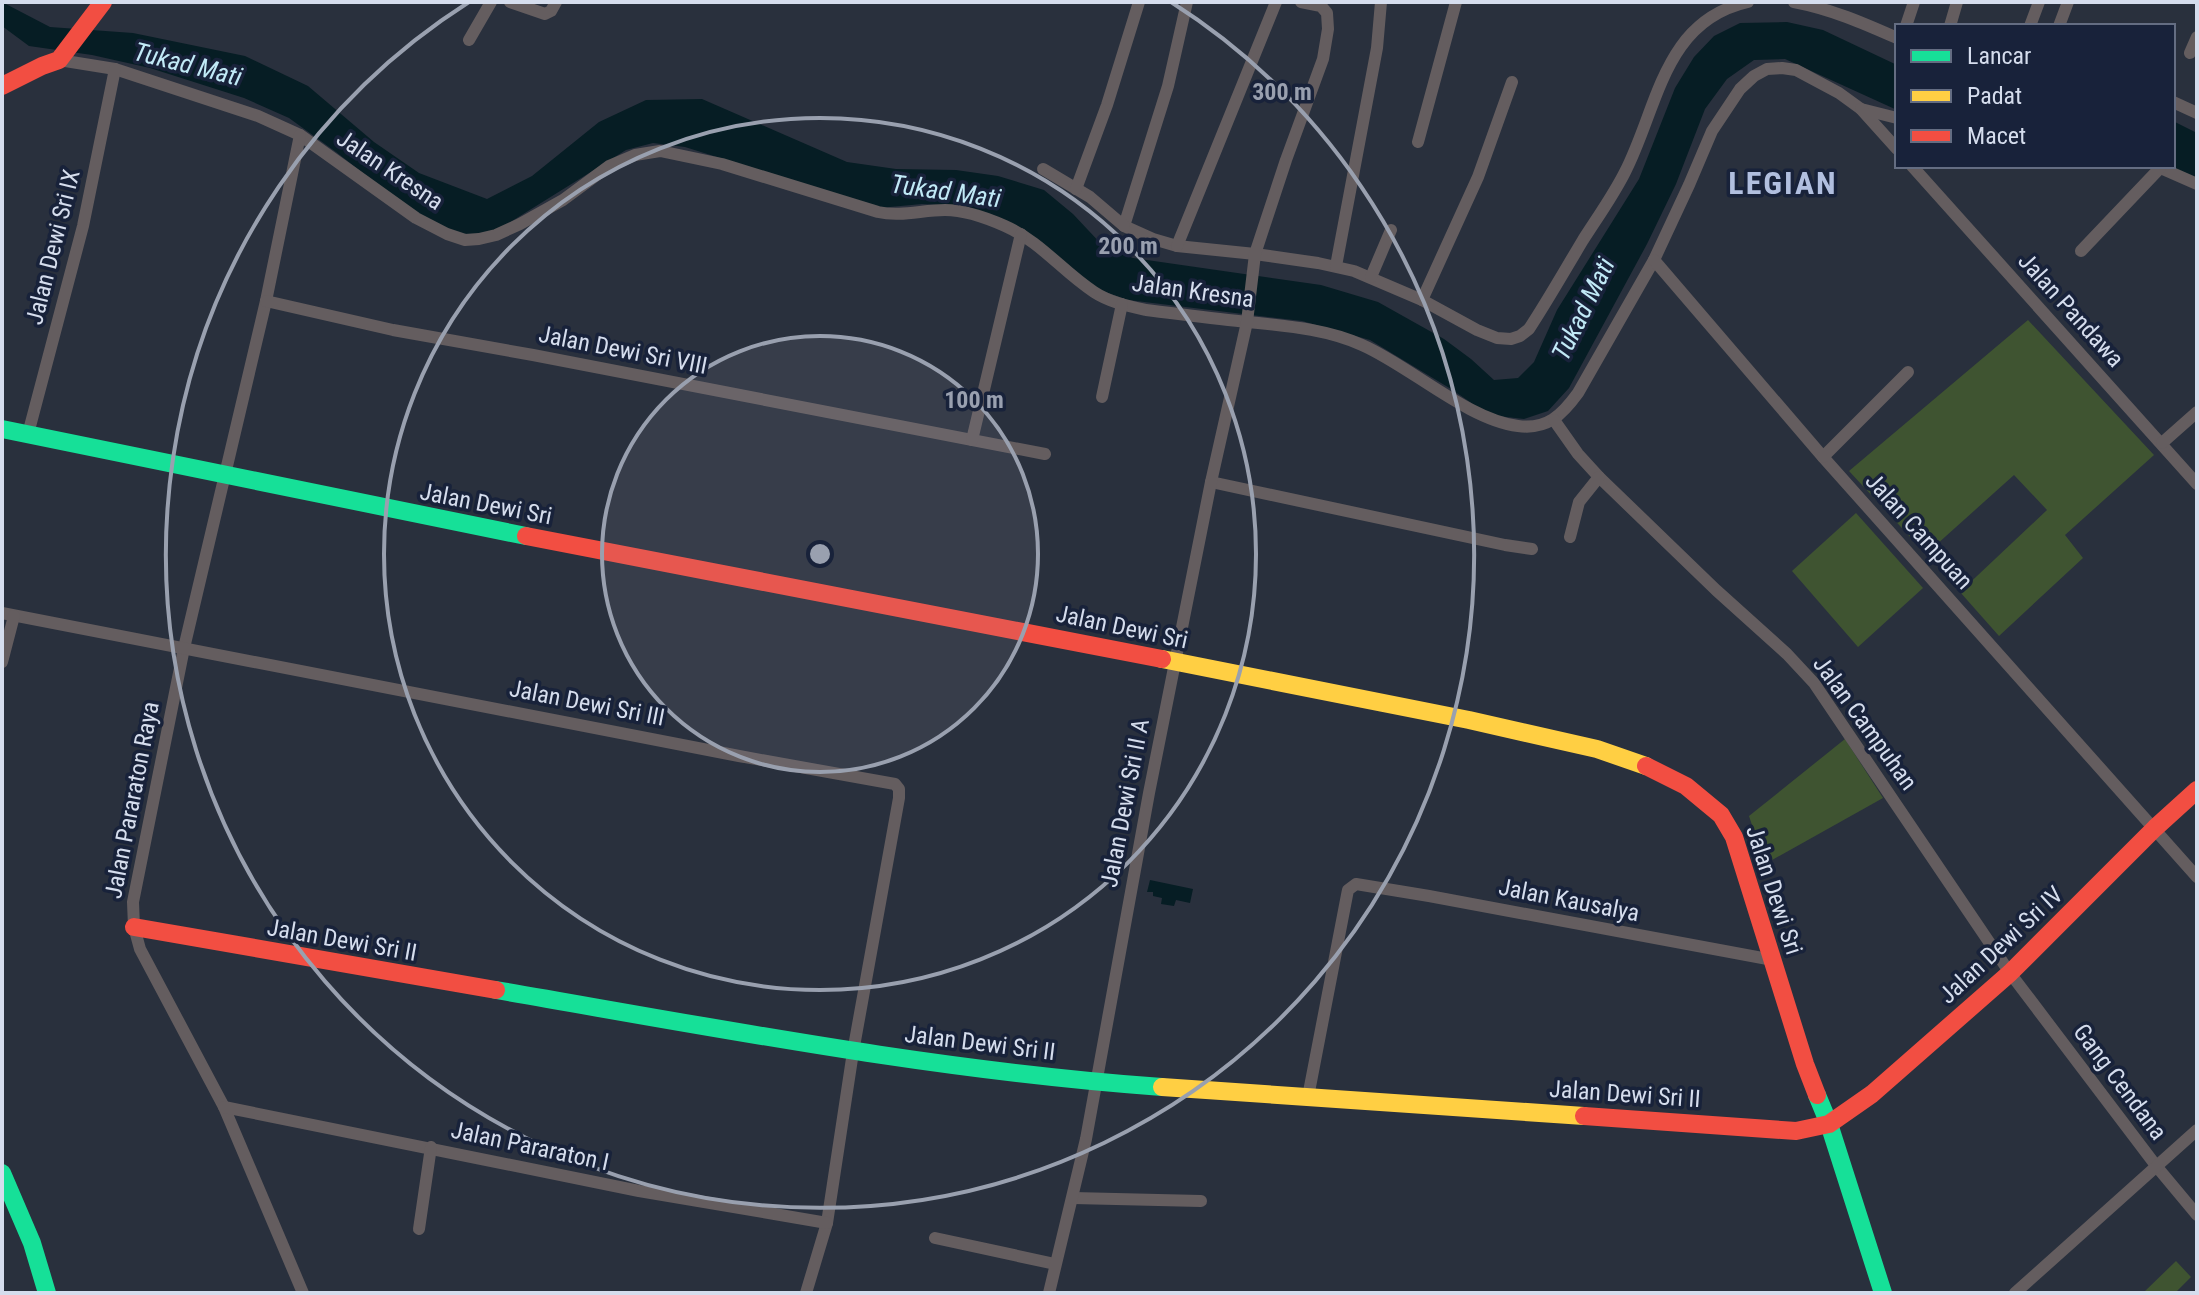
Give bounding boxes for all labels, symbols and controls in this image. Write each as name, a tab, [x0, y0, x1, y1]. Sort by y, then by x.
legend	[1895, 24, 2175, 168]
water label: Tukad Mati	[131, 36, 245, 92]
text: Lancar	[1967, 42, 2031, 70]
text: 300 m	[1252, 78, 1312, 106]
text: Padat	[1967, 82, 2022, 110]
text: Macet	[1967, 122, 2026, 150]
street label: Jalan Kresna	[331, 124, 449, 216]
district label: LEGIAN	[1728, 164, 1838, 202]
street label: Jalan Dewi Sri IX	[20, 166, 86, 328]
water label: Tukad Mati	[889, 168, 1003, 214]
text: 200 m	[1098, 232, 1158, 260]
street label: Jalan Pandawa	[2012, 247, 2130, 373]
water label: Tukad Mati	[1545, 253, 1621, 365]
street label: Jalan Kresna	[1130, 269, 1256, 313]
street label: Jalan Dewi Sri VIII	[536, 320, 710, 380]
text: 100 m	[944, 386, 1004, 414]
street label: Jalan Campuan	[1859, 467, 1979, 595]
street label: Jalan Dewi Sri	[418, 477, 554, 531]
centre of rings	[806, 540, 834, 568]
street label: Jalan Dewi Sri	[1054, 599, 1190, 655]
street label: Jalan Campuhan	[1807, 651, 1923, 795]
street label: Jalan Dewi Sri III	[507, 674, 667, 732]
street label: Jalan Pararaton Raya	[99, 699, 165, 901]
street label: Jalan Dewi Sri II A	[1095, 716, 1155, 890]
street label: Jalan Dewi Sri	[1740, 822, 1808, 958]
street label: Jalan Kausalya	[1496, 873, 1642, 927]
street label: Jalan Dewi Sri IV	[1933, 881, 2069, 1009]
street label: Jalan Dewi Sri II	[265, 913, 419, 967]
street label: Gang Cendana	[2067, 1019, 2173, 1145]
street label: Jalan Dewi Sri II	[903, 1020, 1057, 1066]
street label: Jalan Dewi Sri II	[1548, 1075, 1702, 1113]
street label: Jalan Pararaton I	[449, 1116, 611, 1176]

